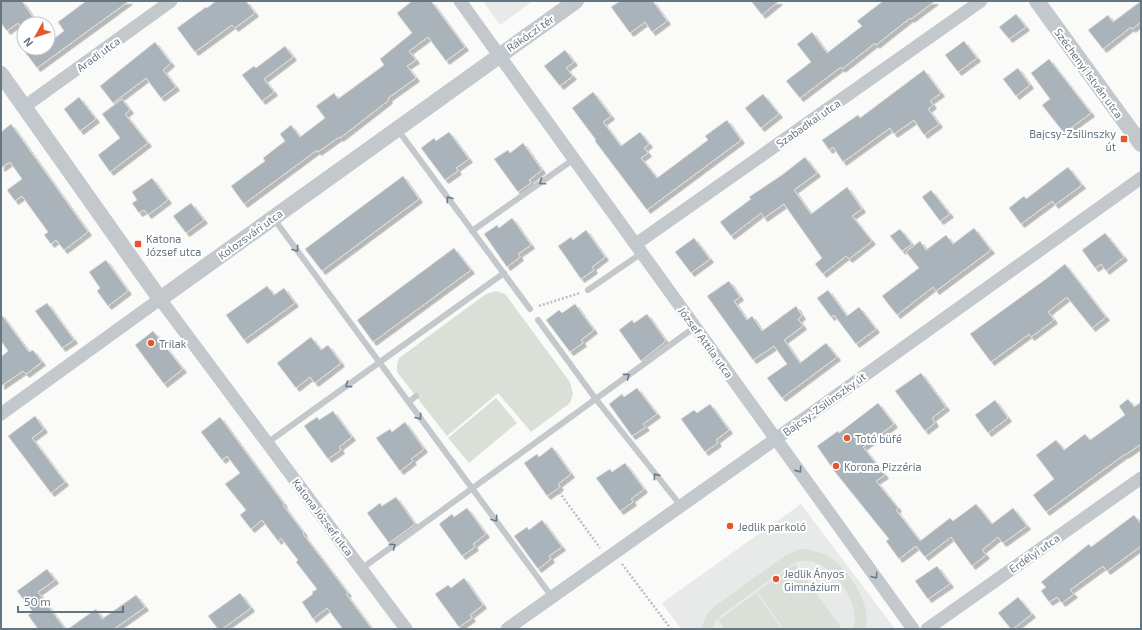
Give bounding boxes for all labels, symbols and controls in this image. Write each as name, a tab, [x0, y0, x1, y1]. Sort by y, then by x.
street label: Rákóczi tér	[504, 12, 557, 54]
north arrow	[16, 16, 56, 56]
street label: Széchenyi István utca	[1052, 26, 1126, 120]
street label: Aradi utca	[74, 34, 122, 74]
text: N	[20, 35, 35, 50]
street label: Szabadkai utca	[773, 96, 843, 150]
place label: Bajcsy-Zsilinszky út	[1029, 127, 1116, 153]
marker: Bajcsy-Zsilinszky út	[1119, 134, 1129, 144]
one-way arrow	[540, 177, 547, 184]
one-way arrow	[447, 197, 454, 204]
street label: Kolozsvári utca	[215, 206, 285, 262]
place label: Katona József utca	[146, 232, 201, 258]
marker: Katona József utca	[133, 239, 143, 249]
one-way arrow	[291, 245, 298, 252]
street label: József Attila utca	[676, 304, 736, 380]
place label: Trilak	[159, 337, 187, 350]
marker: Trilak	[146, 338, 156, 348]
street label: Bajcsy-Zsilinszky út	[780, 370, 869, 439]
one-way arrow	[623, 373, 630, 381]
one-way arrow	[345, 380, 352, 388]
one-way arrow	[414, 412, 421, 419]
place label: Totó büfé	[855, 432, 902, 445]
marker: Totó büfé	[842, 433, 852, 443]
place label: Korona Pizzéria	[844, 460, 922, 473]
marker: Korona Pizzéria	[831, 461, 841, 471]
one-way arrow	[794, 466, 802, 473]
one-way arrow	[654, 473, 661, 480]
street label: Katona József utca	[290, 476, 356, 558]
one-way arrow	[490, 515, 497, 522]
place label: Jedlik parkoló	[738, 520, 806, 533]
marker: Jedlik parkoló	[725, 521, 735, 531]
street label: Erdélyi utca	[1006, 531, 1062, 575]
one-way arrow	[388, 544, 395, 551]
place label: Jedlik Ányos Gimnázium	[784, 567, 845, 593]
one-way arrow	[870, 571, 877, 578]
marker: Jedlik Ányos Gimnázium	[771, 574, 781, 584]
scale bar	[18, 588, 123, 614]
text: 50 m	[24, 594, 51, 608]

